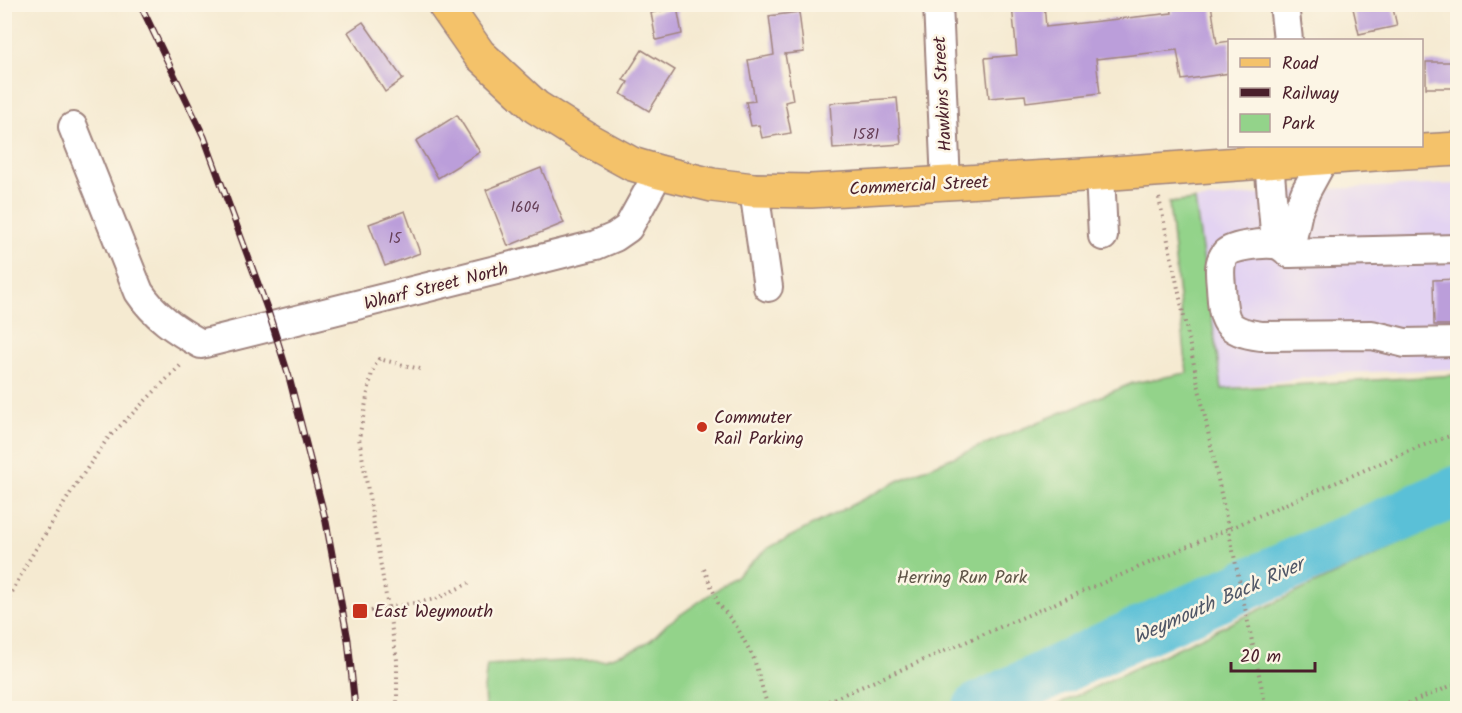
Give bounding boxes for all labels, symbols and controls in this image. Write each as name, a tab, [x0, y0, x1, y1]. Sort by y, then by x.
street label: Hawkins Street	[926, 34, 961, 152]
legend	[1228, 39, 1423, 147]
text: Road	[1282, 50, 1319, 79]
text: Railway	[1282, 80, 1339, 109]
text: Park	[1282, 110, 1315, 139]
house number: 1581	[853, 123, 880, 147]
street label: Commercial Street	[849, 168, 991, 205]
house number: 1604	[511, 196, 539, 220]
house number: 15	[389, 227, 402, 251]
street label: Wharf Street North	[361, 255, 512, 319]
place label: Commuter Rail Parking	[714, 404, 804, 454]
marker: Commuter Rail Parking	[695, 420, 709, 434]
water label: Weymouth Back River	[1128, 548, 1313, 654]
park label: Herring Run Park	[897, 564, 1028, 593]
place label: East Weymouth	[374, 598, 493, 627]
marker: East Weymouth	[351, 602, 369, 620]
scale bar	[1231, 635, 1315, 673]
text: 20 m	[1240, 643, 1281, 672]

